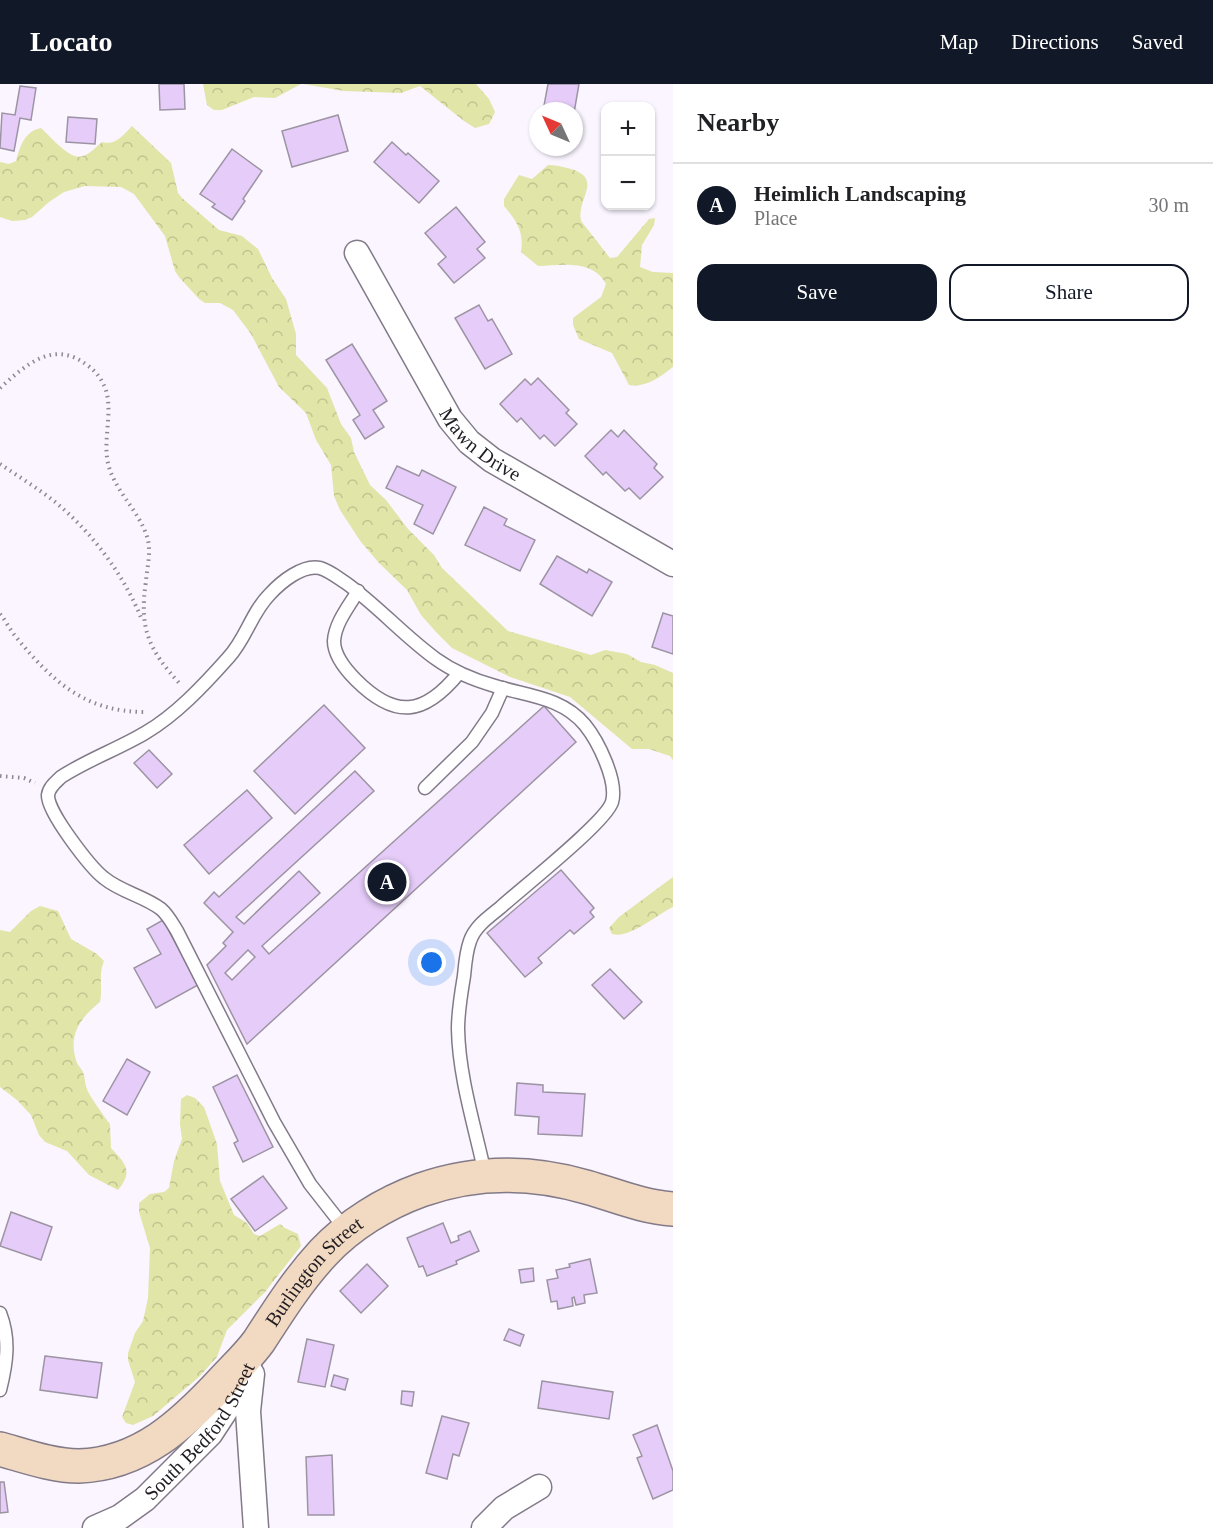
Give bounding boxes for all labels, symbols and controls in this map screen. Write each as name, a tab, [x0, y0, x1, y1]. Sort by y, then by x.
text: Locato	[30, 26, 112, 57]
text: Map	[940, 30, 978, 54]
text: Directions	[1011, 30, 1099, 54]
text: Saved	[1132, 30, 1183, 54]
north arrow	[529, 102, 583, 156]
map controls	[601, 102, 655, 210]
button: +	[601, 102, 655, 156]
text: Nearby	[697, 108, 779, 137]
button: −	[601, 156, 655, 210]
text: Heimlich Landscaping	[754, 181, 966, 206]
text: A	[709, 194, 724, 216]
text: 30 m	[1148, 194, 1189, 216]
text: Place	[754, 207, 797, 229]
button: Save	[697, 264, 937, 321]
button: Share	[949, 264, 1189, 321]
street label: Mawn Drive	[435, 404, 525, 485]
pin: A	[368, 860, 406, 904]
your location	[417, 948, 446, 977]
street label: Burlington Street	[261, 1212, 367, 1330]
street label: South Bedford Street	[140, 1359, 259, 1504]

